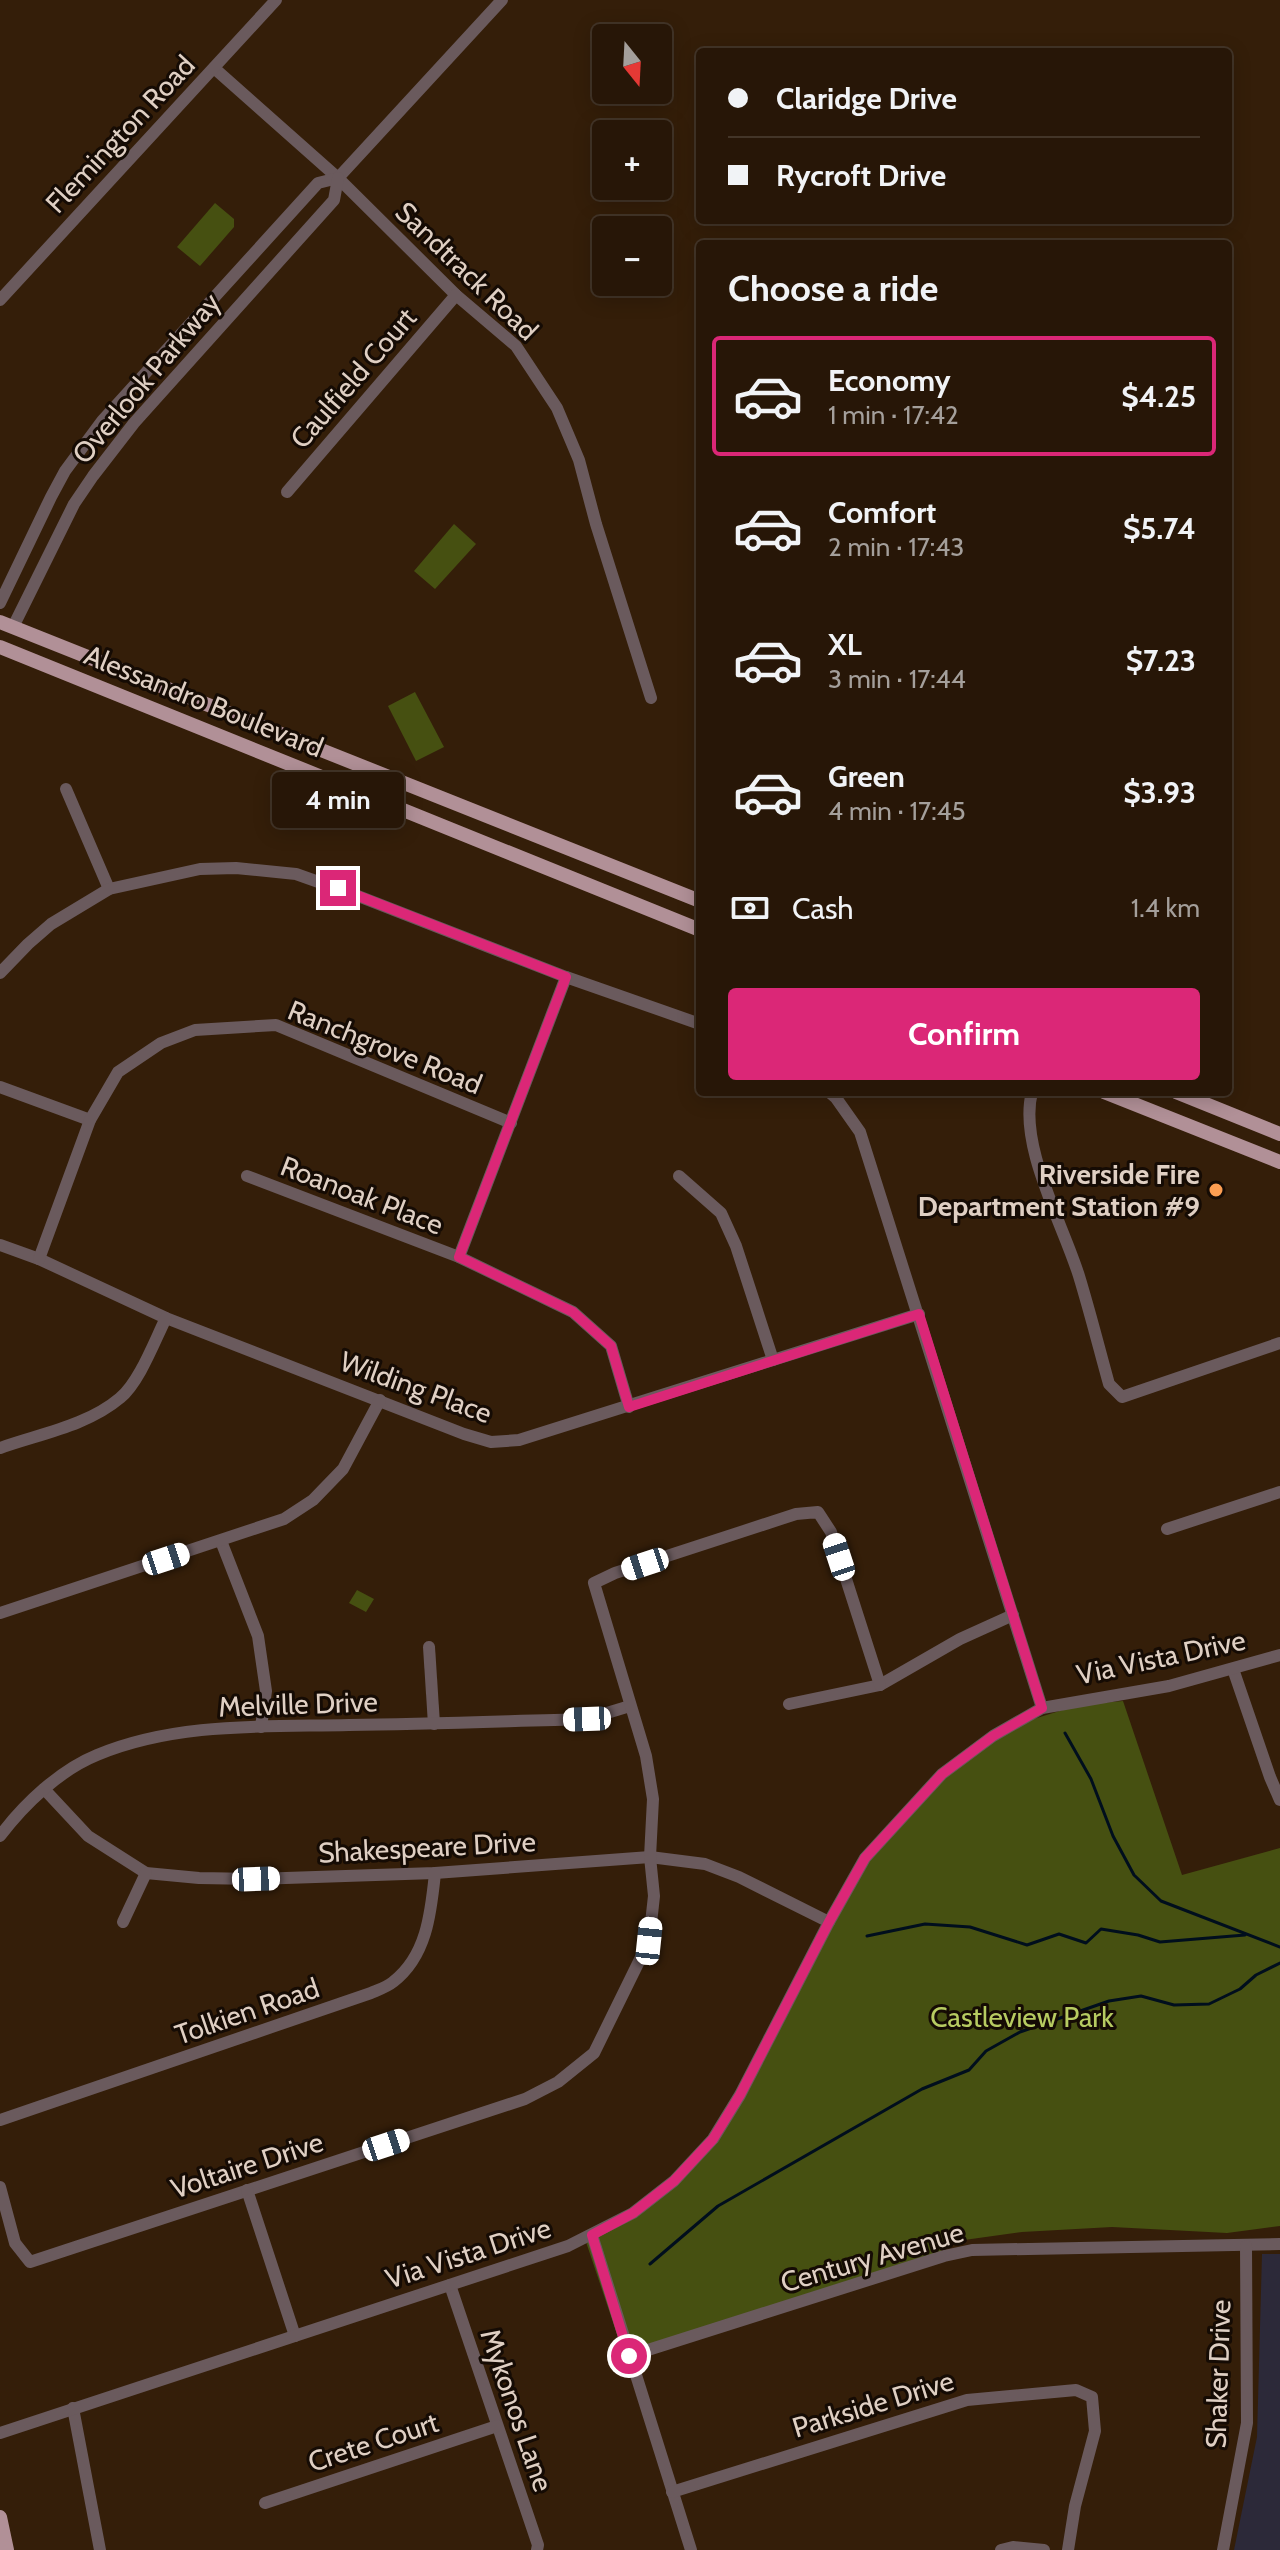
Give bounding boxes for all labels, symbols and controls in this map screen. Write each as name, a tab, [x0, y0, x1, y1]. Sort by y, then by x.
north arrow	[592, 24, 672, 104]
map controls	[592, 24, 672, 296]
street label: Flemington Road	[38, 48, 202, 220]
text: Claridge Drive	[776, 80, 957, 117]
button: +	[592, 120, 672, 200]
text: Rycroft Drive	[776, 157, 946, 194]
street label: Sandtrack Road	[389, 195, 545, 347]
button: −	[592, 216, 672, 296]
text: Choose a ride	[728, 266, 938, 310]
street label: Overlook Parkway	[65, 286, 227, 470]
street label: Caulfield Court	[283, 301, 423, 455]
icon: car	[732, 360, 804, 432]
text: Economy	[828, 362, 951, 399]
text: $4.25	[1121, 378, 1196, 415]
text: 1 min · 17:42	[828, 399, 959, 431]
icon: car	[732, 492, 804, 564]
text: Comfort	[828, 494, 936, 531]
text: $5.74	[1123, 510, 1196, 547]
text: 2 min · 17:43	[828, 531, 964, 563]
icon: car	[732, 624, 804, 696]
text: XL	[828, 626, 862, 663]
street label: Alessandro Boulevard	[80, 638, 328, 764]
text: $7.23	[1126, 642, 1196, 679]
text: 3 min · 17:44	[828, 663, 966, 695]
icon: car	[732, 756, 804, 828]
text: Green	[828, 758, 905, 795]
callout: 4 min	[272, 772, 404, 828]
text: $3.93	[1123, 774, 1196, 811]
text: 4 min	[305, 784, 371, 816]
text: 4 min · 17:45	[828, 795, 966, 827]
route end	[320, 870, 356, 906]
icon: cash	[728, 886, 772, 930]
text: Cash	[792, 890, 854, 927]
text: 1.4 km	[1131, 892, 1200, 924]
button: Confirm	[728, 988, 1200, 1080]
street label: Ranchgrove Road	[283, 993, 487, 1101]
street label: Roanoak Place	[276, 1148, 448, 1242]
place label: Riverside Fire Department Station #9	[918, 1157, 1200, 1223]
marker: Riverside Fire Department Station #9	[1207, 1181, 1225, 1199]
street label: Wilding Place	[336, 1344, 496, 1430]
car	[820, 1530, 858, 1584]
car	[139, 1540, 193, 1578]
car	[618, 1545, 672, 1583]
street label: Via Vista Drive	[1073, 1623, 1249, 1691]
street label: Melville Drive	[218, 1684, 378, 1724]
car	[563, 1706, 611, 1732]
street label: Shakespeare Drive	[317, 1824, 537, 1870]
car	[232, 1866, 280, 1892]
car	[635, 1916, 663, 1966]
street label: Tolkien Road	[170, 1970, 324, 2052]
park label: Castleview Park	[930, 2000, 1114, 2034]
street label: Voltaire Drive	[167, 2124, 327, 2206]
car	[359, 2126, 413, 2164]
street label: Via Vista Drive	[381, 2210, 555, 2296]
street label: Century Avenue	[777, 2215, 967, 2299]
street label: Shaker Drive	[1198, 2299, 1238, 2449]
street label: Mykonos Lane	[473, 2324, 561, 2496]
route start	[611, 2338, 647, 2374]
street label: Parkside Drive	[788, 2363, 958, 2445]
street label: Crete Court	[304, 2405, 442, 2479]

